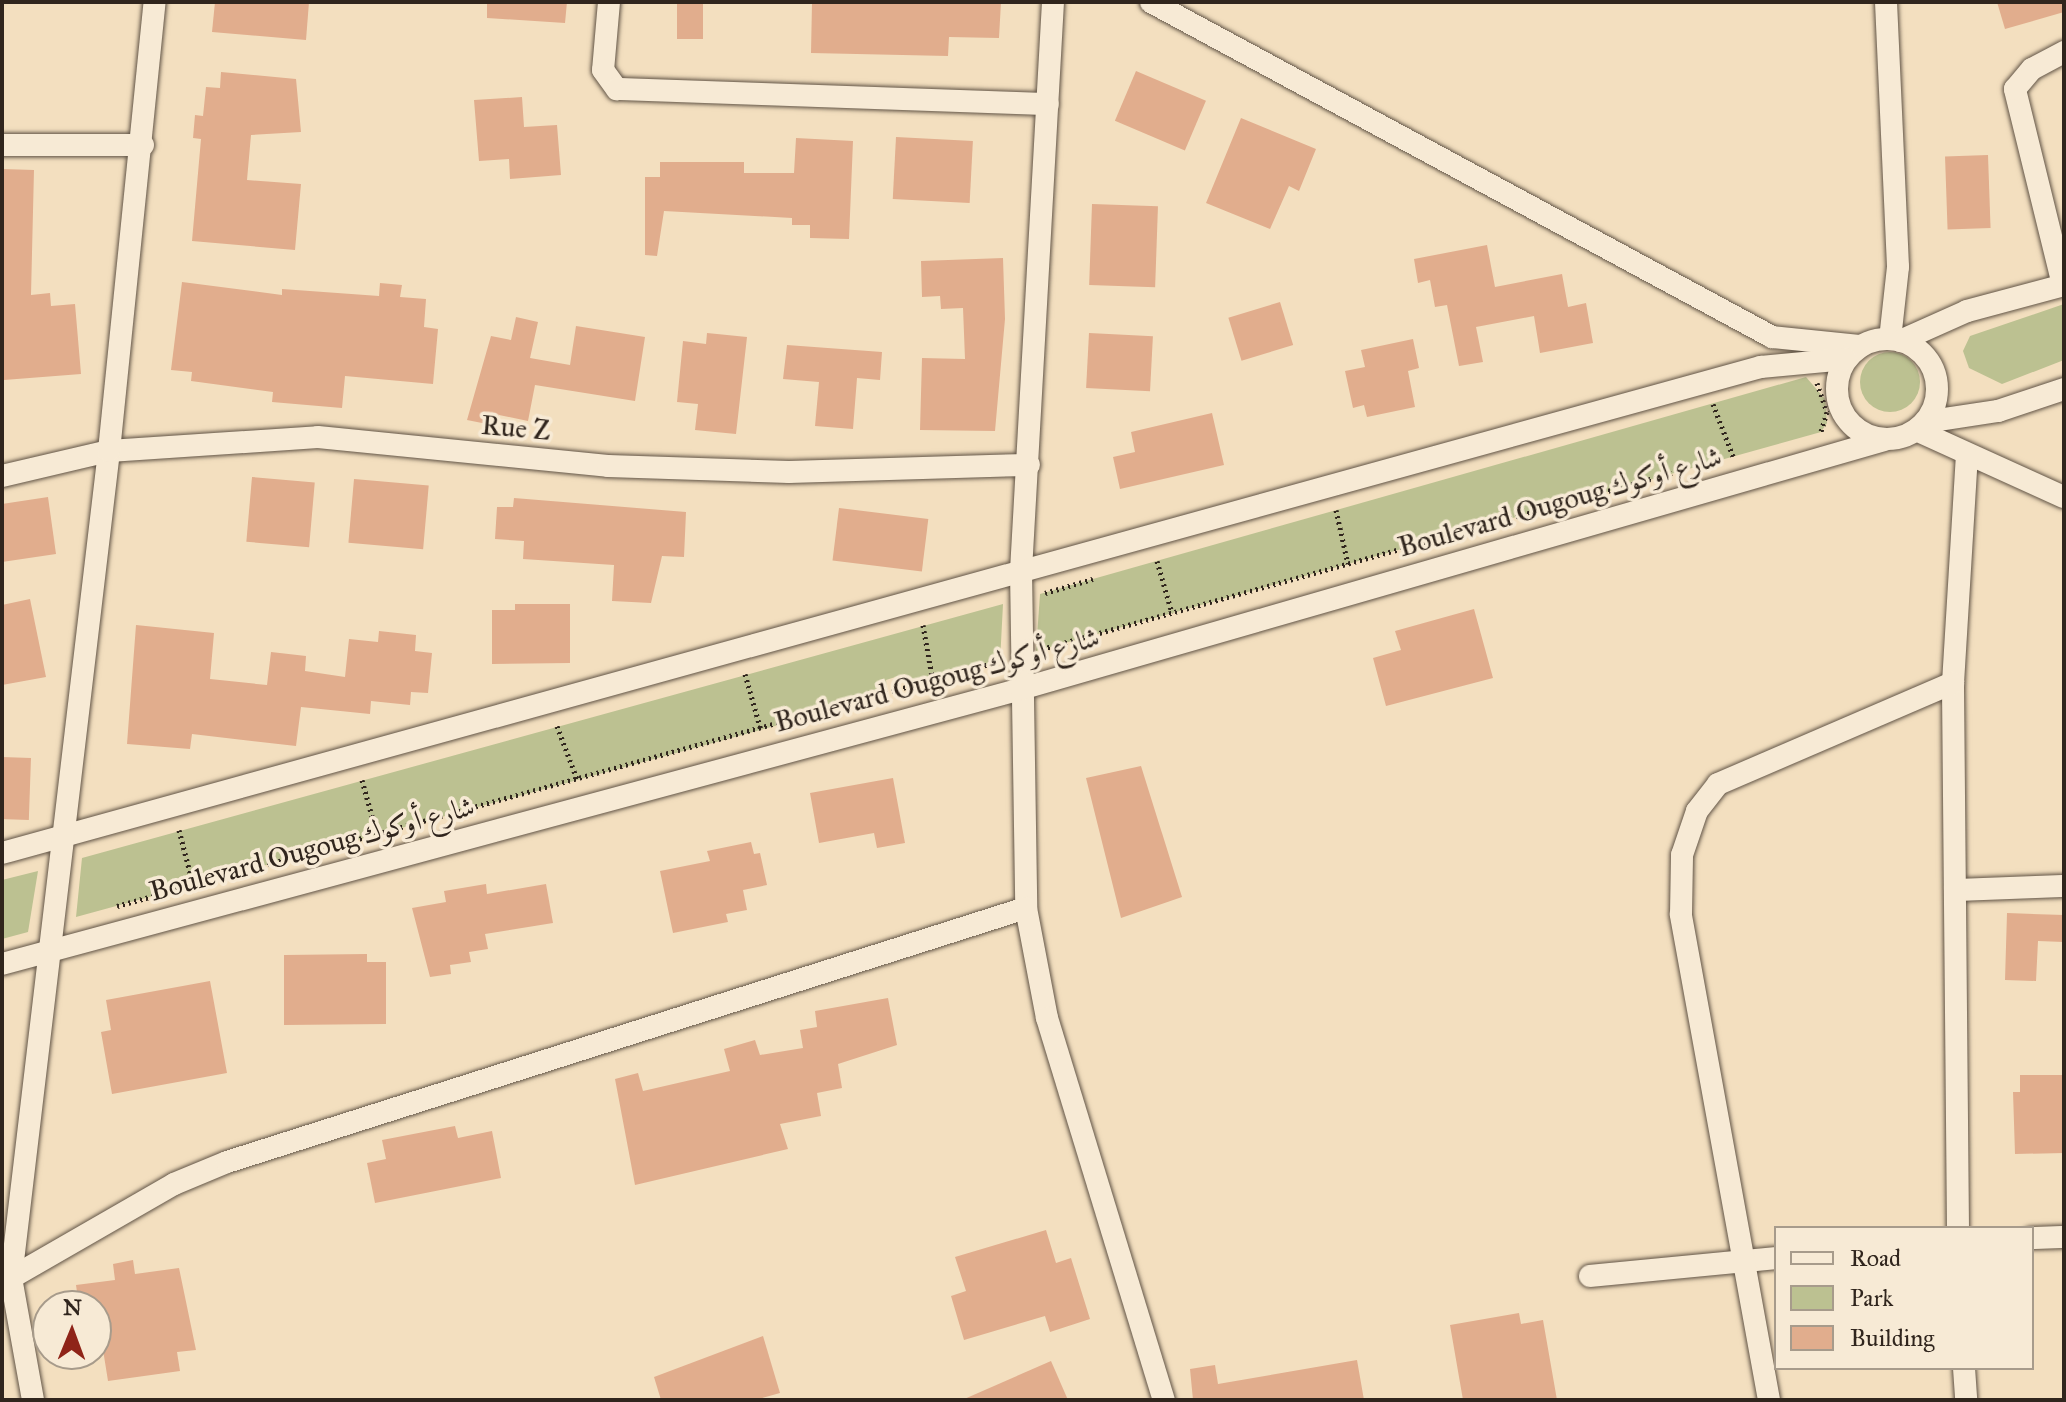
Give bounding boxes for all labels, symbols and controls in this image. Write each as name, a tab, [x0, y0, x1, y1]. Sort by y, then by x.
street label: Rue Z	[480, 408, 552, 448]
street label: Boulevard Ougoug شارع أوكوك	[1394, 440, 1726, 564]
street label: Boulevard Ougoug شارع أوكوك	[771, 620, 1103, 740]
street label: Boulevard Ougoug شارع أوكوك	[146, 789, 478, 909]
legend	[1774, 1226, 2034, 1370]
text: Road	[1850, 1243, 1901, 1273]
text: Park	[1850, 1283, 1893, 1313]
north arrow	[32, 1290, 112, 1370]
text: N	[63, 1294, 82, 1321]
text: Building	[1850, 1323, 1935, 1353]

